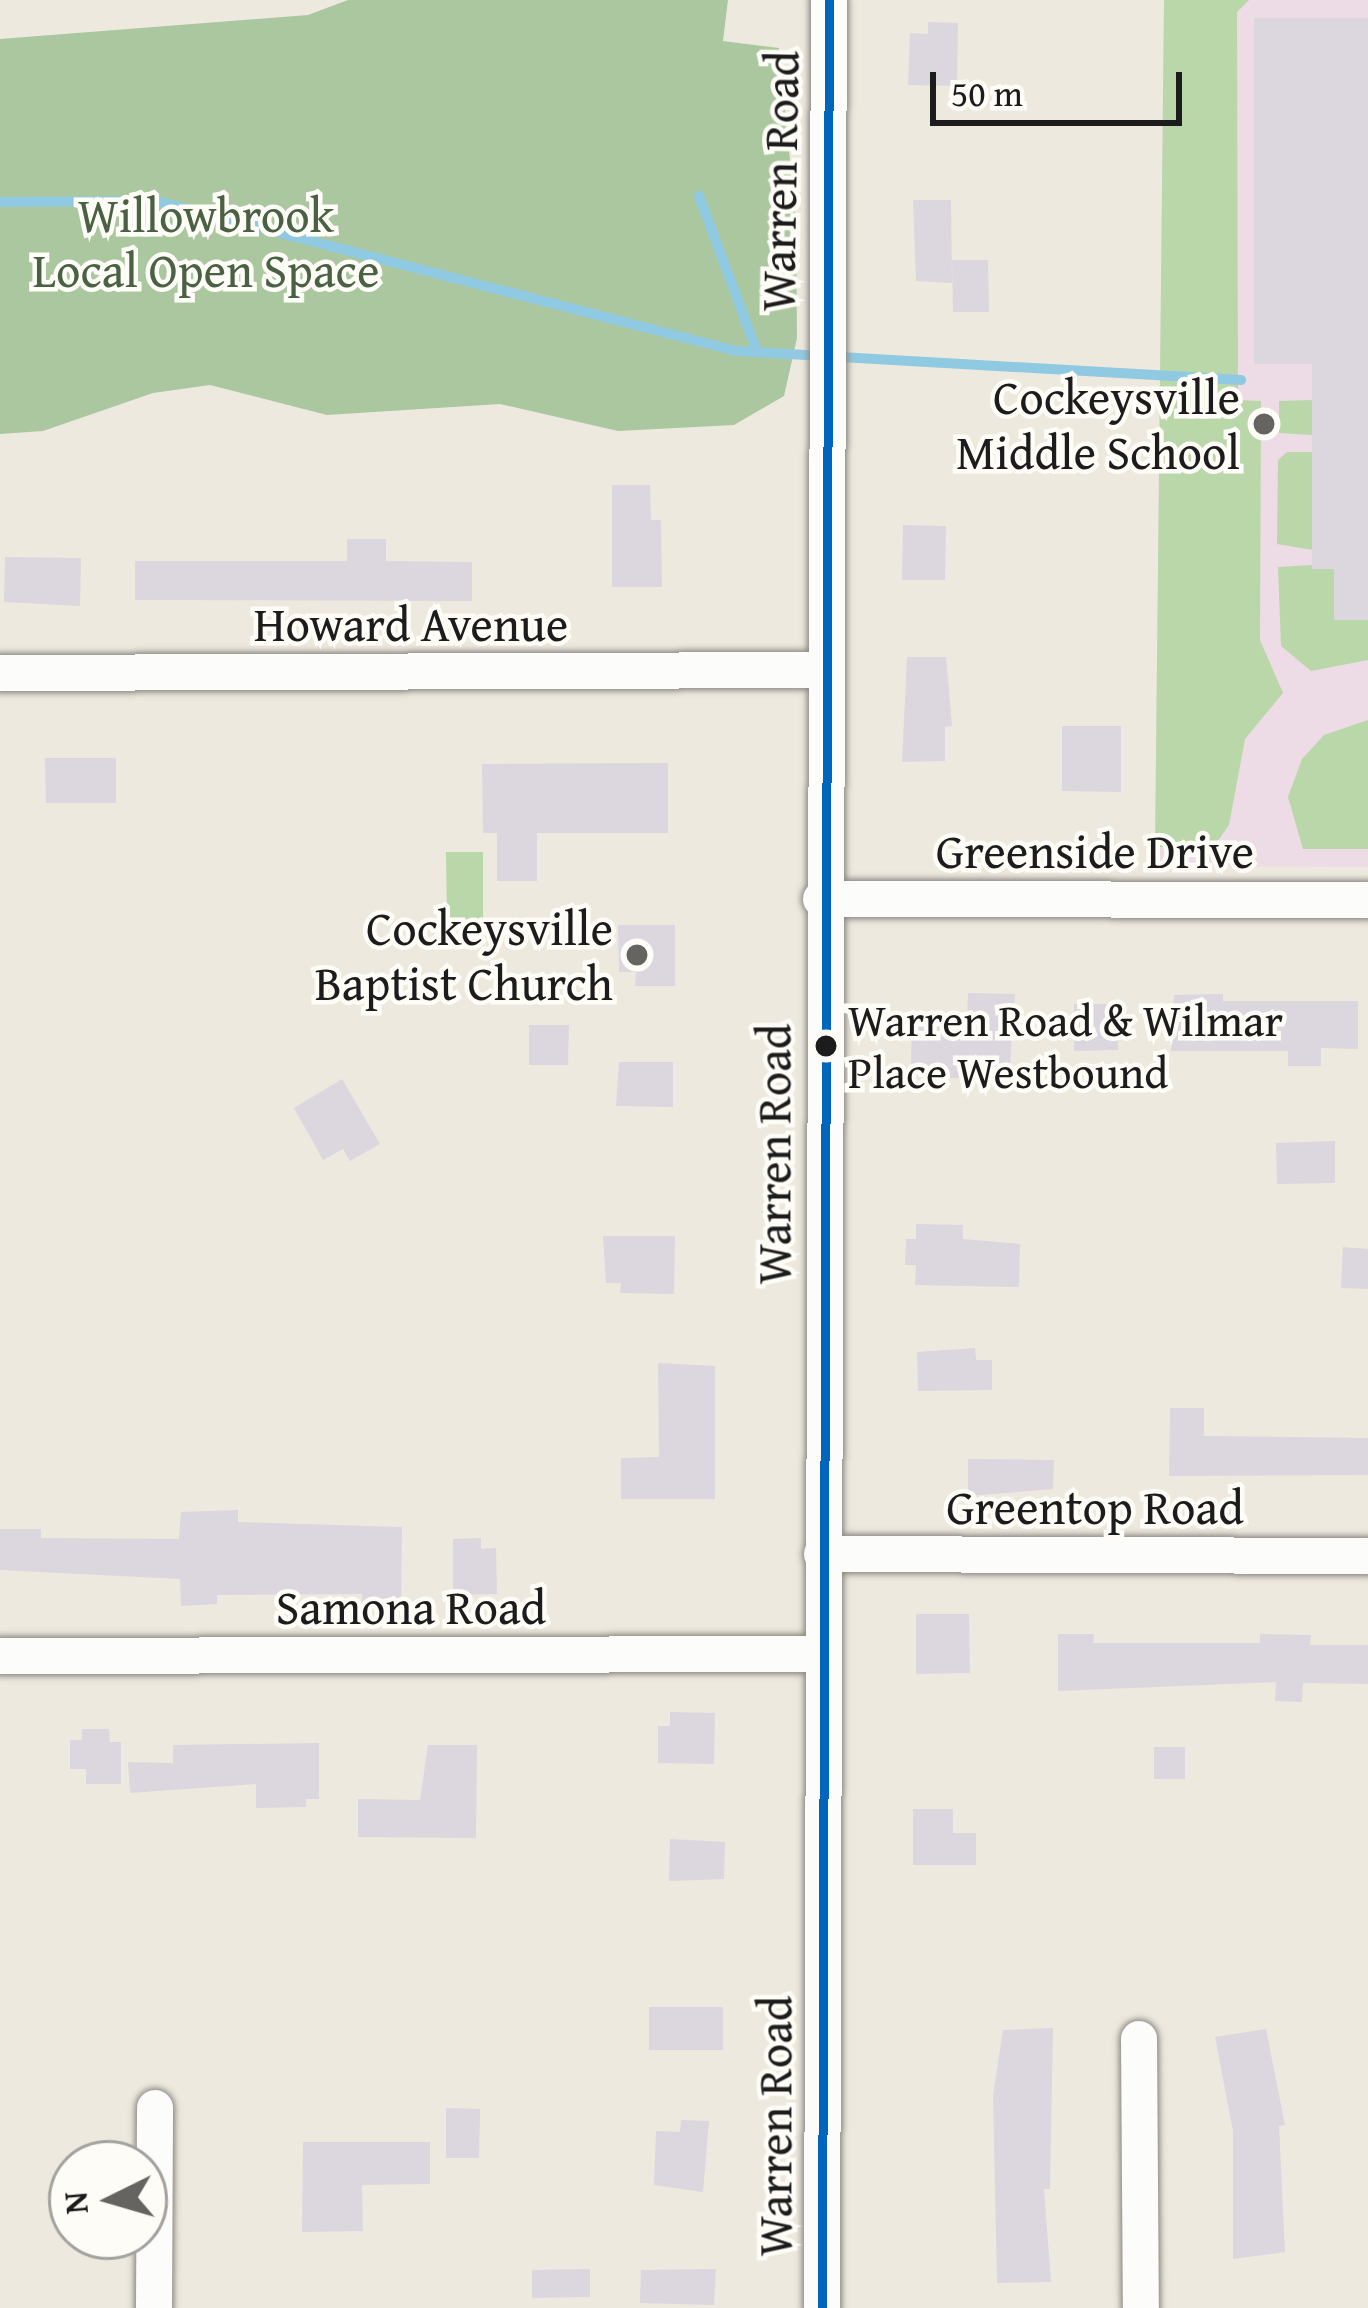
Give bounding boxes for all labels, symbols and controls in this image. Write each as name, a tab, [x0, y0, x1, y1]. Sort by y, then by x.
scale bar	[936, 48, 1188, 122]
street label: Warren Road	[748, 50, 810, 312]
text: 50 m	[951, 66, 1023, 119]
park label: Willowbrook Local Open Space	[33, 185, 379, 298]
place label: Cockeysville Middle School	[956, 367, 1240, 480]
marker: Cockeysville Middle School	[1251, 411, 1277, 437]
street label: Howard Avenue	[254, 595, 568, 653]
street label: Greenside Drive	[936, 822, 1254, 880]
place label: Cockeysville Baptist Church	[315, 898, 613, 1011]
marker: Cockeysville Baptist Church	[624, 942, 650, 968]
place label: Warren Road & Wilmar Place Westbound	[848, 993, 1283, 1099]
street label: Warren Road	[744, 1024, 802, 1284]
marker: Warren Road & Wilmar Place Westbound	[815, 1035, 837, 1057]
street label: Greentop Road	[946, 1478, 1244, 1536]
street label: Samona Road	[276, 1578, 546, 1636]
street label: Warren Road	[745, 1996, 803, 2256]
north arrow	[48, 2140, 168, 2260]
text: N	[50, 2190, 100, 2216]

